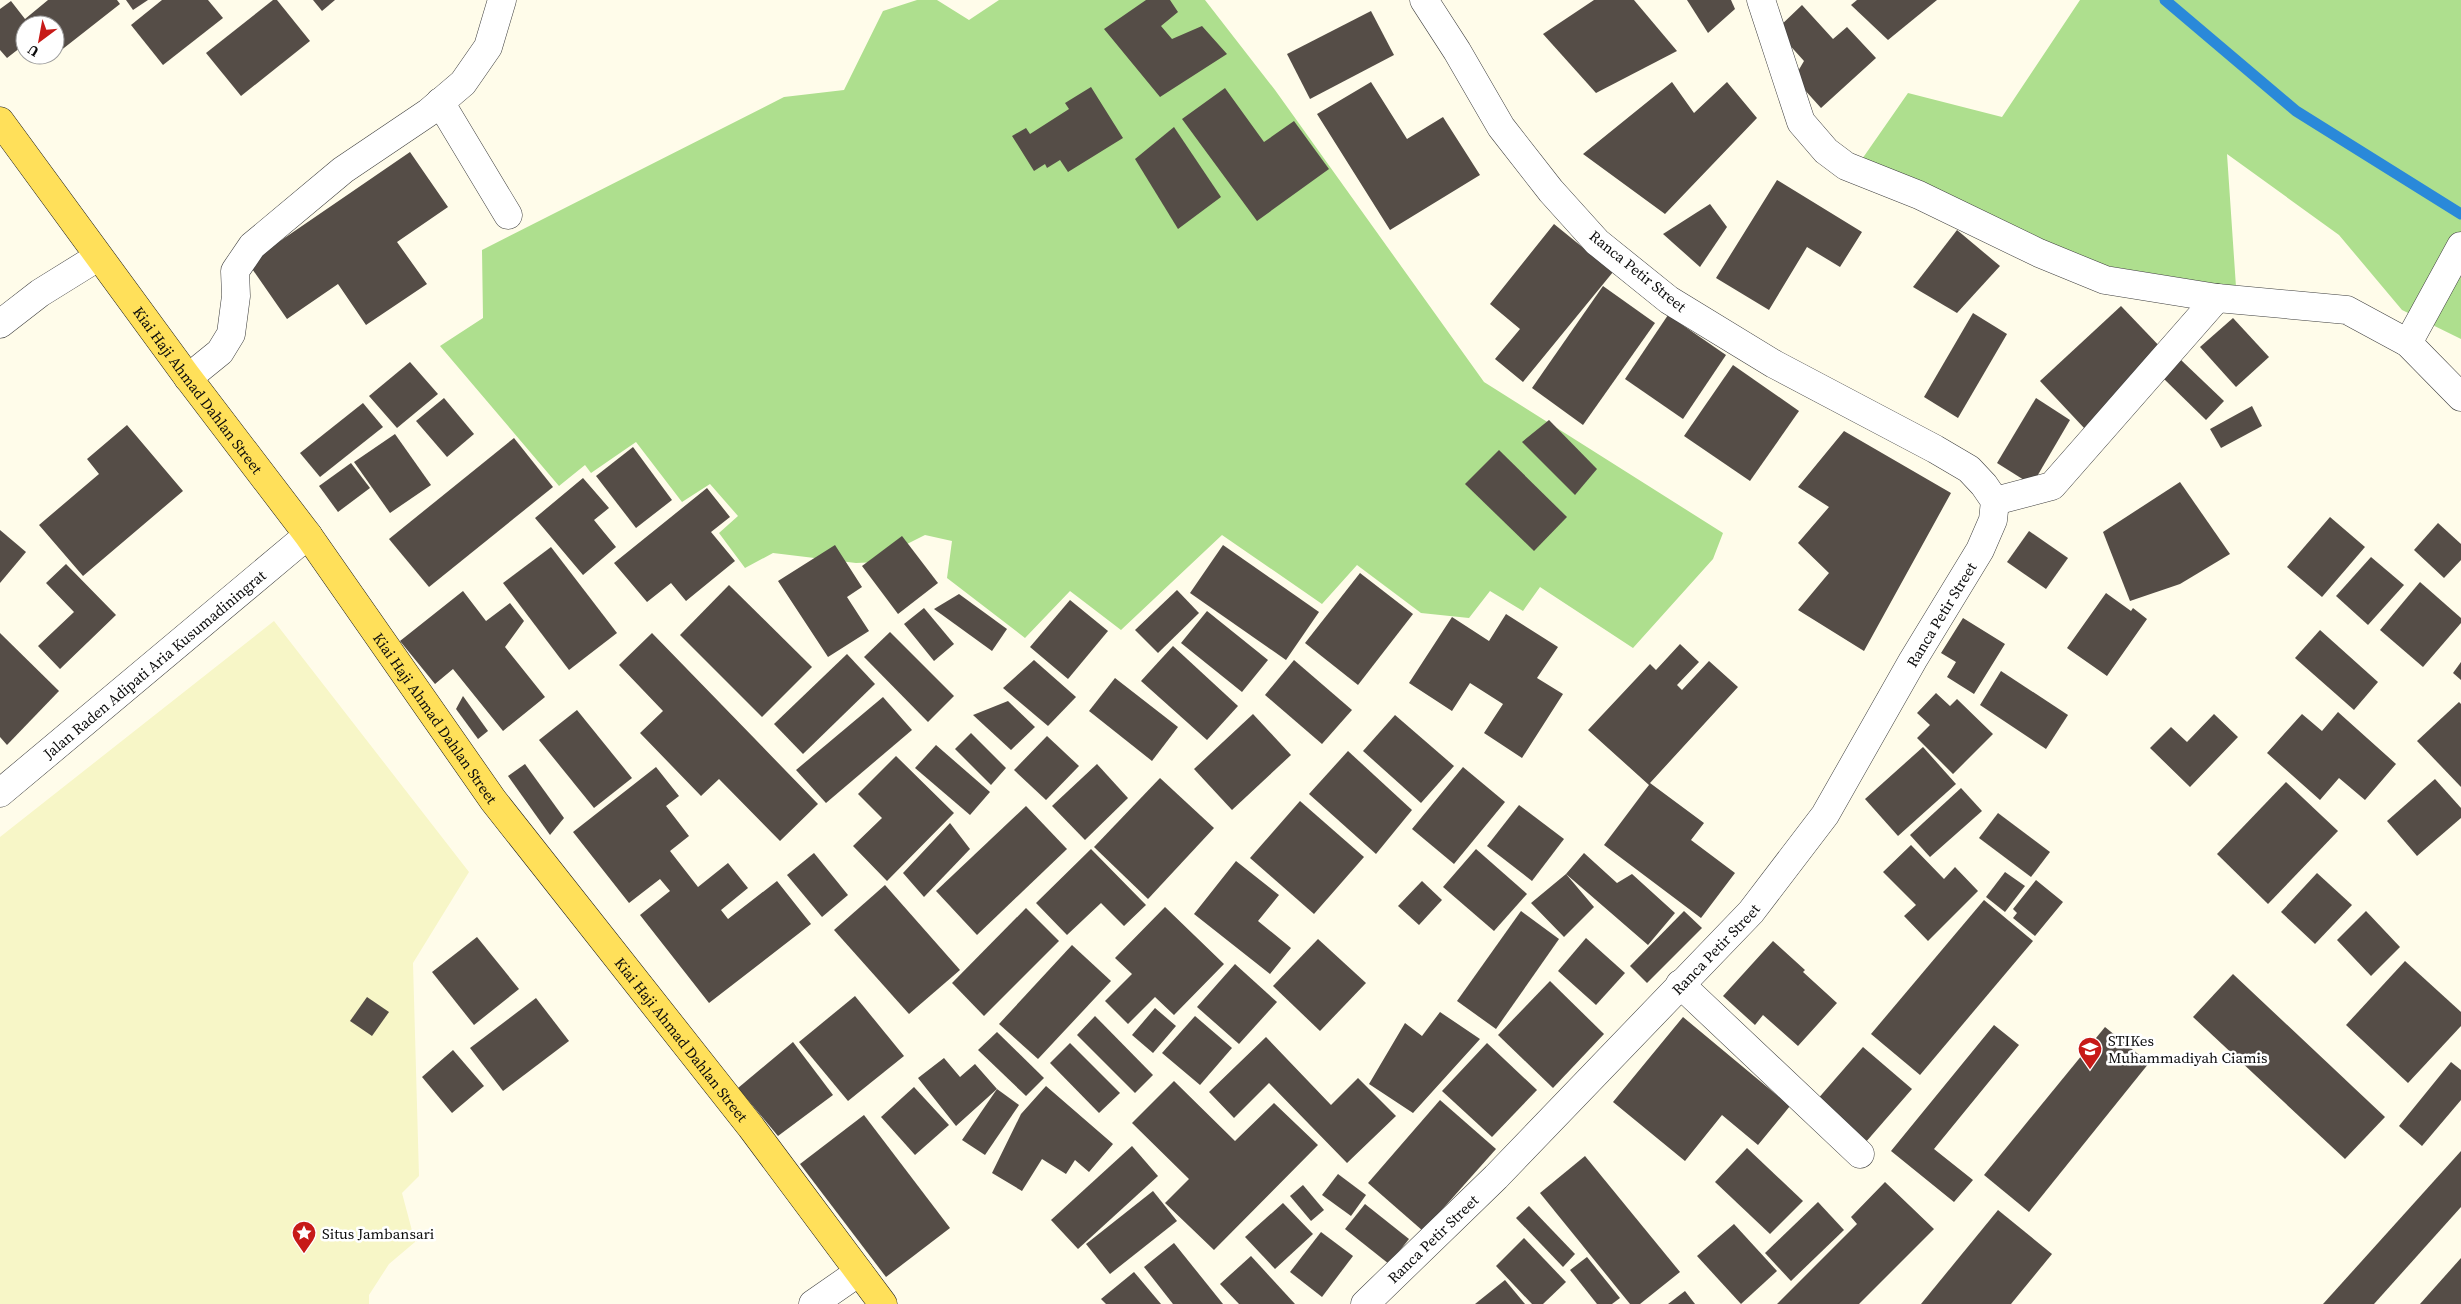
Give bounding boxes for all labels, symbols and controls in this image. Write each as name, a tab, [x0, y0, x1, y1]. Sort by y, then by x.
north arrow	[15, 15, 65, 65]
text: U	[23, 40, 43, 62]
street label: Ranca Petir Street	[1585, 225, 1691, 317]
street label: Kiai Haji Ahmad Dahlan Street	[129, 302, 268, 478]
street label: Ranca Petir Street	[1901, 558, 1981, 670]
street label: Jalan Raden Adipati Aria Kusumadiningrat	[38, 565, 270, 764]
street label: Kiai Haji Ahmad Dahlan Street	[369, 628, 503, 808]
street label: Ranca Petir Street	[1667, 899, 1764, 999]
street label: Kiai Haji Ahmad Dahlan Street	[610, 953, 753, 1126]
place label: STIKes Muhammadiyah Ciamis	[2108, 1030, 2268, 1068]
school or university icon: STIKes Muhammadiyah Ciamis	[2077, 1036, 2103, 1070]
street label: Ranca Petir Street	[1382, 1189, 1483, 1288]
place icon: Situs Jambansari	[291, 1220, 317, 1254]
place label: Situs Jambansari	[322, 1223, 434, 1244]

